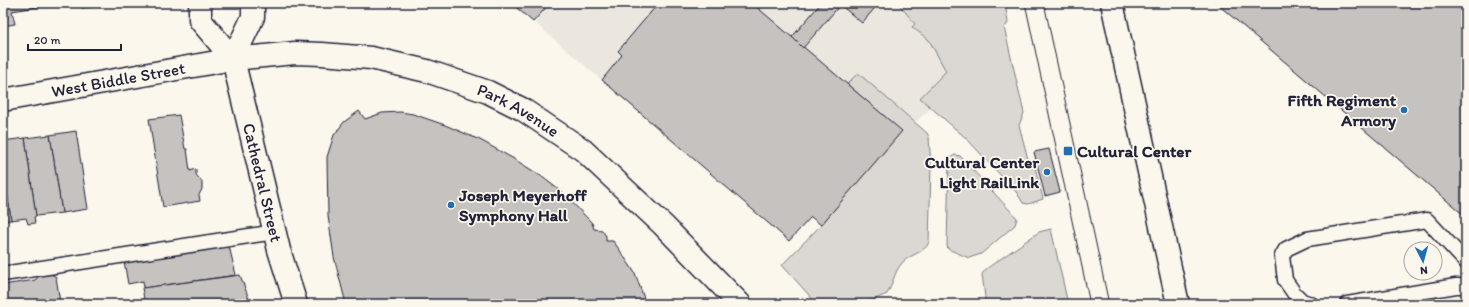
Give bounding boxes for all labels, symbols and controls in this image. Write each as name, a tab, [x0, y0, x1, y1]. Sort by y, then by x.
scale bar	[28, 26, 121, 52]
text: 20 m	[34, 33, 61, 47]
street label: West Biddle Street	[50, 58, 187, 101]
street label: Park Avenue	[475, 79, 563, 141]
place label: Fifth Regiment Armory	[1288, 90, 1397, 131]
marker: Fifth Regiment Armory	[1399, 105, 1409, 115]
street label: Cathedral Street	[239, 121, 287, 244]
place label: Cultural Center	[1077, 141, 1191, 161]
marker: Cultural Center	[1062, 145, 1074, 157]
place label: Cultural Center Light RailLink	[925, 152, 1039, 193]
marker: Cultural Center Light RailLink	[1042, 167, 1052, 177]
place label: Joseph Meyerhoff Symphony Hall	[458, 185, 587, 226]
marker: Joseph Meyerhoff Symphony Hall	[446, 200, 456, 210]
north arrow	[1403, 241, 1443, 281]
text: N	[1420, 264, 1428, 277]

